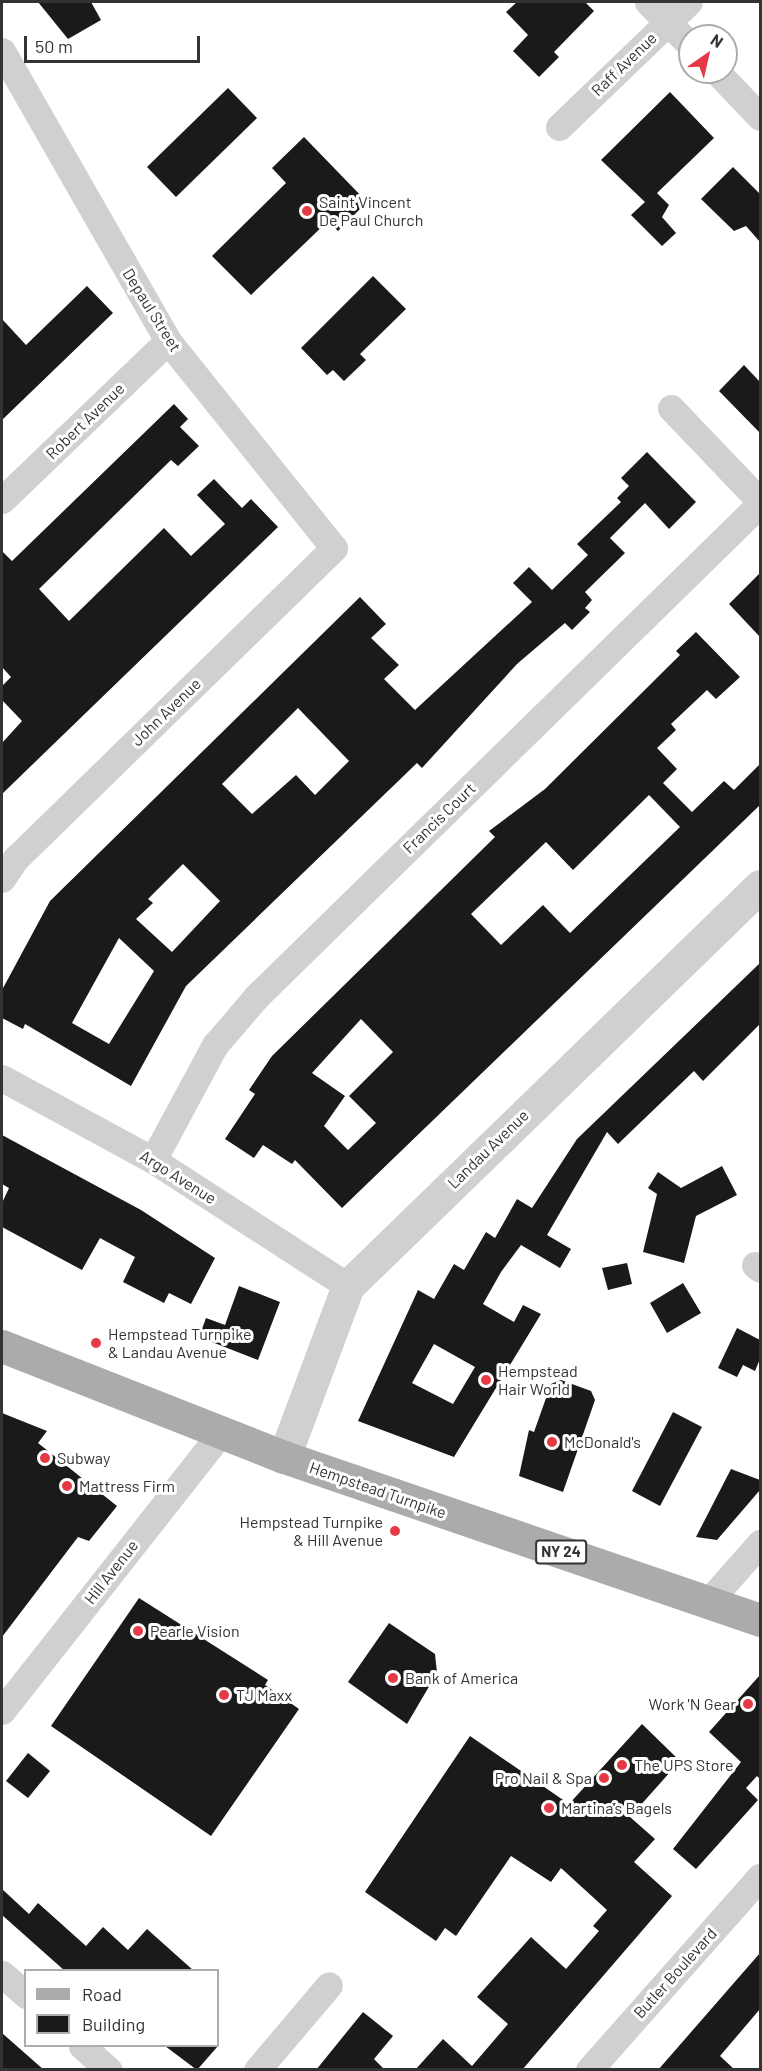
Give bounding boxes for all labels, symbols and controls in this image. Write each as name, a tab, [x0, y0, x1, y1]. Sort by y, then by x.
scale bar	[27, 24, 202, 62]
north arrow	[678, 24, 738, 84]
street label: Raff Avenue	[587, 28, 661, 100]
text: N	[707, 29, 727, 51]
text: 50 m	[35, 35, 73, 57]
place label: Saint Vincent De Paul Church	[319, 192, 423, 230]
marker: Saint Vincent De Paul Church	[300, 204, 314, 218]
street label: Depaul Street	[119, 265, 185, 355]
street label: Robert Avenue	[42, 379, 128, 463]
street label: John Avenue	[127, 674, 205, 750]
street label: Francis Court	[399, 779, 479, 857]
street label: Landau Avenue	[443, 1106, 533, 1192]
street label: Argo Avenue	[136, 1146, 220, 1208]
place label: Hempstead Turnpike & Landau Avenue	[108, 1324, 251, 1362]
marker: Hempstead Turnpike & Landau Avenue	[89, 1336, 103, 1350]
place label: Hempstead Hair World	[498, 1361, 578, 1399]
marker: Hempstead Hair World	[479, 1373, 493, 1387]
place label: McDonald's	[564, 1432, 641, 1452]
marker: McDonald's	[545, 1435, 559, 1449]
place label: Subway	[57, 1448, 110, 1468]
marker: Subway	[38, 1451, 52, 1465]
street label: Hempstead Turnpike	[307, 1458, 449, 1522]
place label: Mattress Firm	[79, 1476, 175, 1496]
marker: Mattress Firm	[60, 1479, 74, 1493]
place label: Hempstead Turnpike & Hill Avenue	[240, 1512, 383, 1550]
marker: Hempstead Turnpike & Hill Avenue	[388, 1524, 402, 1538]
street label: Hill Avenue	[80, 1536, 142, 1608]
road number: NY 24	[534, 1540, 588, 1564]
place label: Pearle Vision	[150, 1621, 240, 1641]
marker: Pearle Vision	[131, 1624, 145, 1638]
place label: Bank of America	[405, 1668, 518, 1688]
marker: Bank of America	[386, 1671, 400, 1685]
place label: TJ Maxx	[236, 1685, 292, 1705]
marker: TJ Maxx	[217, 1688, 231, 1702]
place label: Work 'N Gear	[649, 1694, 736, 1714]
marker: Work 'N Gear	[741, 1697, 755, 1711]
place label: The UPS Store	[634, 1755, 734, 1775]
marker: The UPS Store	[615, 1758, 629, 1772]
place label: Pro Nail & Spa	[495, 1768, 592, 1788]
marker: Pro Nail & Spa	[597, 1771, 611, 1785]
place label: Martina’s Bagels	[561, 1798, 672, 1818]
marker: Martina’s Bagels	[542, 1801, 556, 1815]
street label: Butler Boulevard	[629, 1924, 721, 2022]
legend	[24, 1969, 219, 2047]
text: Road	[82, 1983, 122, 2005]
text: Building	[82, 2013, 145, 2035]

